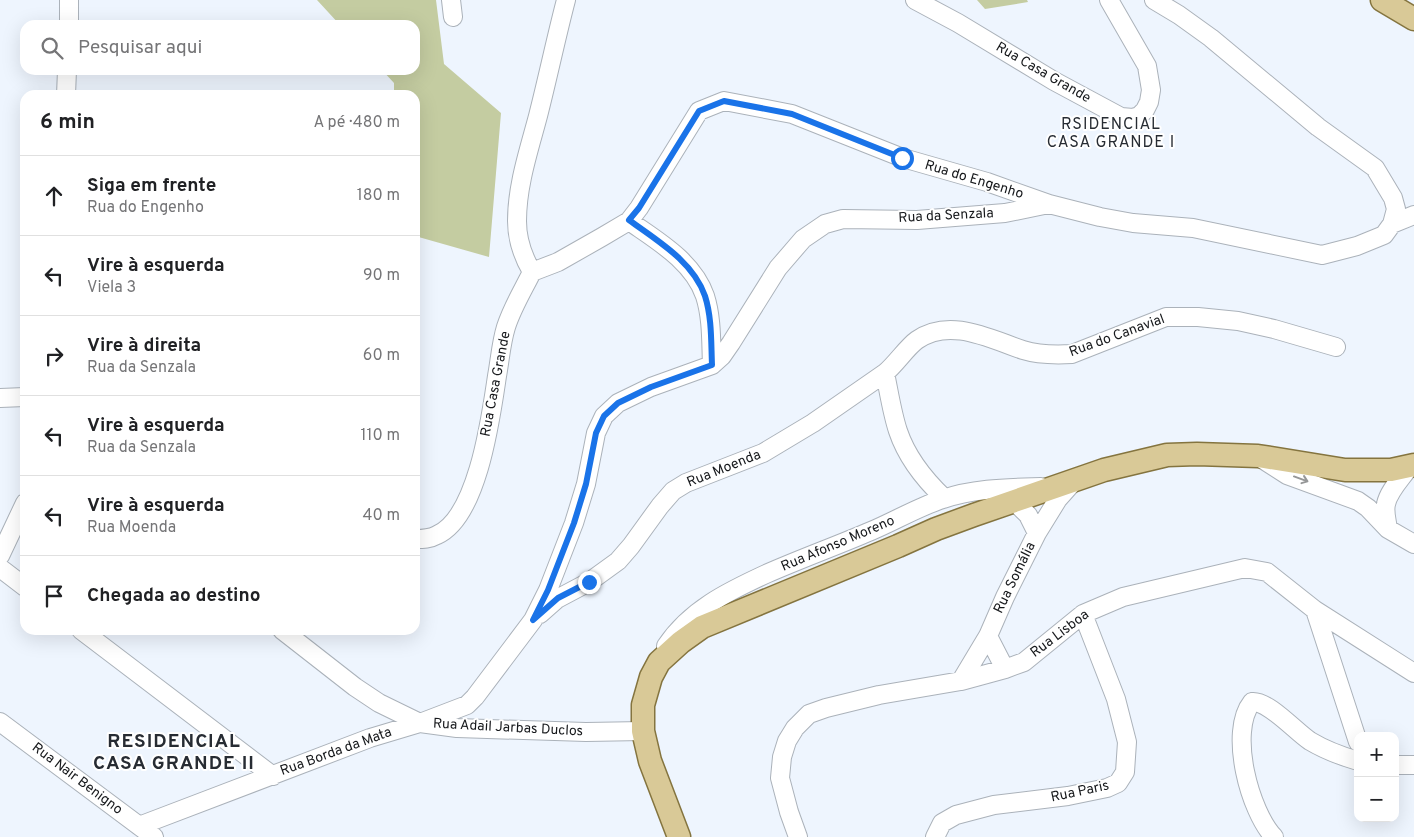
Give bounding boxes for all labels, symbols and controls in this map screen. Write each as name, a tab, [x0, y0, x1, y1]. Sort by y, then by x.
search box	[20, 20, 420, 75]
icon: search	[38, 34, 66, 62]
text: Pesquisar aqui	[78, 36, 202, 60]
street label: Rua Casa Grande	[992, 39, 1094, 107]
text: 6 min	[40, 109, 95, 136]
text: A pé · 480 m	[313, 113, 400, 133]
district label: RSIDENCIAL CASA GRANDE I	[1047, 115, 1175, 153]
route start	[891, 147, 914, 170]
street label: Rua do Engenho	[923, 157, 1026, 203]
text: Siga em frente	[87, 174, 216, 198]
icon: ahead	[40, 182, 68, 210]
text: 180 m	[357, 186, 400, 206]
text: Rua do Engenho	[87, 198, 204, 218]
street label: Rua da Senzala	[898, 205, 994, 227]
text: Vire à esquerda	[87, 254, 225, 278]
icon: left	[40, 262, 68, 290]
text: 90 m	[363, 266, 400, 286]
text: Viela 3	[87, 278, 136, 298]
street label: Rua do Canavial	[1067, 311, 1167, 361]
street label: Rua Casa Grande	[477, 330, 515, 438]
text: Vire à direita	[87, 334, 201, 358]
icon: right	[40, 342, 68, 370]
text: 60 m	[363, 346, 400, 366]
text: Rua da Senzala	[87, 358, 196, 378]
text: Vire à esquerda	[87, 414, 225, 438]
icon: left	[40, 422, 68, 450]
text: 110 m	[360, 426, 400, 446]
text: Rua da Senzala	[87, 438, 196, 458]
street label: Rua Moenda	[685, 446, 763, 492]
one-way arrow	[1292, 475, 1308, 484]
text: Vire à esquerda	[87, 494, 225, 518]
icon: left	[40, 502, 68, 530]
text: 40 m	[362, 506, 400, 526]
street label: Rua Afonso Moreno	[779, 512, 898, 576]
text: Rua Moenda	[87, 518, 176, 538]
street label: Rua Somália	[990, 539, 1040, 617]
route end	[578, 571, 601, 594]
icon: arrive	[40, 582, 68, 610]
text: Chegada ao destino	[87, 584, 261, 608]
street label: Rua Lisboa	[1027, 606, 1093, 662]
street label: Rua Adail Jarbas Duclos	[432, 716, 584, 740]
street label: Rua Borda da Mata	[278, 724, 394, 780]
district label: RESIDENCIAL CASA GRANDE II	[93, 730, 255, 776]
map controls	[1354, 732, 1399, 822]
button: +	[1354, 732, 1399, 777]
street label: Rua Nair Benigno	[28, 739, 126, 819]
button: −	[1354, 777, 1399, 822]
street label: Rua Paris	[1049, 778, 1111, 806]

